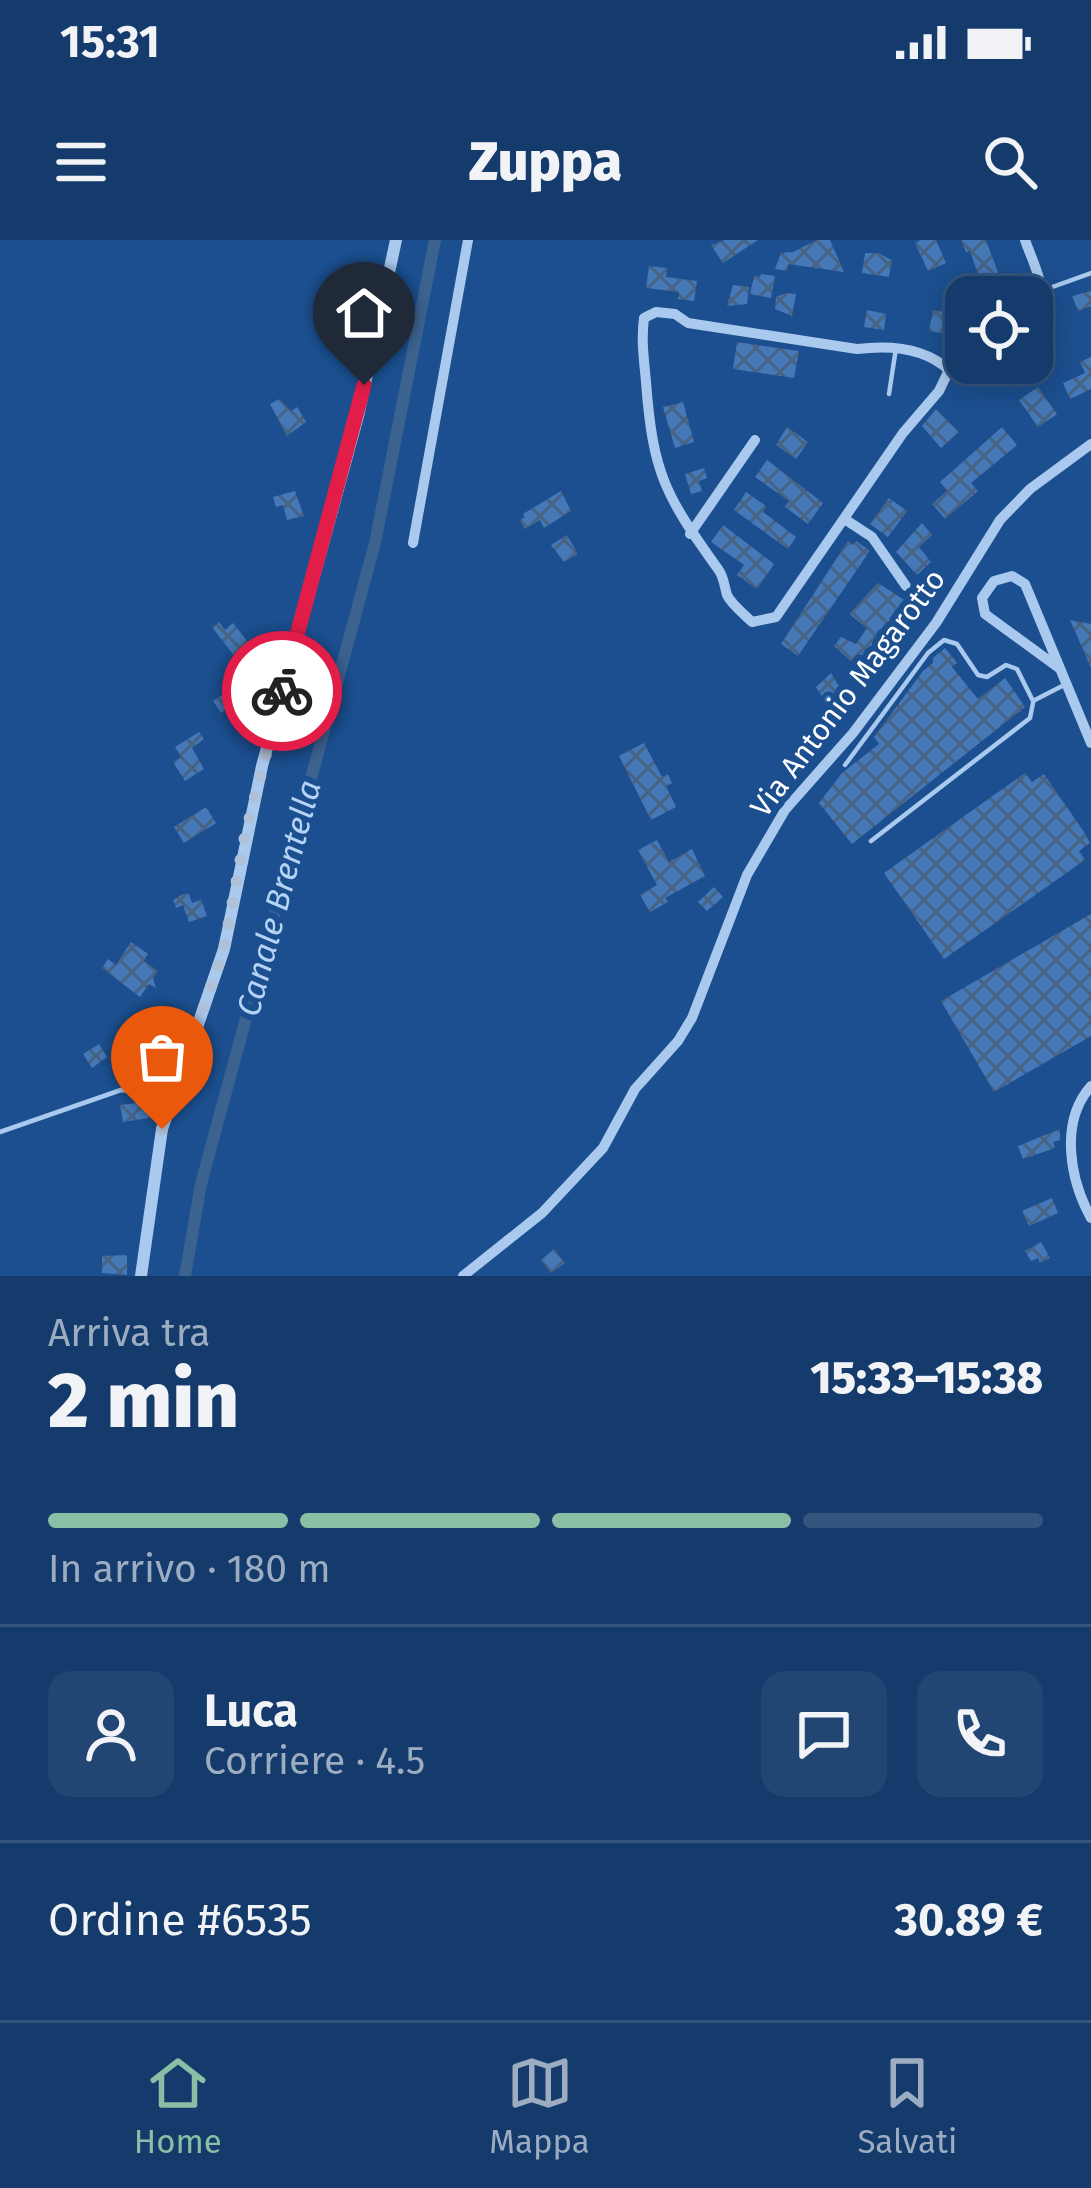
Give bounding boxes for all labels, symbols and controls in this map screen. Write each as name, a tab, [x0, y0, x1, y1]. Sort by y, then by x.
text: 15:31	[60, 15, 160, 69]
icon: menu	[48, 129, 114, 195]
icon: search	[977, 129, 1043, 195]
text: Zuppa	[469, 130, 622, 194]
pin	[313, 262, 415, 385]
map controls	[945, 276, 1053, 384]
button: locate	[945, 276, 1053, 384]
icon: home	[331, 280, 397, 346]
street label: Via Antonio Magarotto	[743, 562, 953, 824]
courier	[222, 631, 342, 751]
icon: bike	[249, 658, 315, 724]
water label: Canale Brentella	[228, 776, 330, 1021]
pin	[111, 1006, 213, 1129]
icon: bag	[129, 1024, 195, 1090]
text: Arriva tra	[48, 1310, 211, 1356]
text: 15:33–15:38	[810, 1351, 1043, 1405]
text: 2 min	[48, 1354, 239, 1448]
text: In arrivo · 180 m	[48, 1546, 331, 1592]
button: person	[48, 1671, 174, 1797]
button: chat	[761, 1671, 887, 1797]
button: phone	[917, 1671, 1043, 1797]
text: Luca	[204, 1684, 298, 1738]
text: Corriere · 4.5	[204, 1738, 425, 1784]
text: Ordine #6535	[48, 1893, 312, 1947]
text: 30.89 €	[895, 1893, 1043, 1947]
tab: Home	[134, 2050, 222, 2162]
tab: Mappa	[489, 2050, 590, 2162]
tab: Salvati	[857, 2050, 957, 2162]

